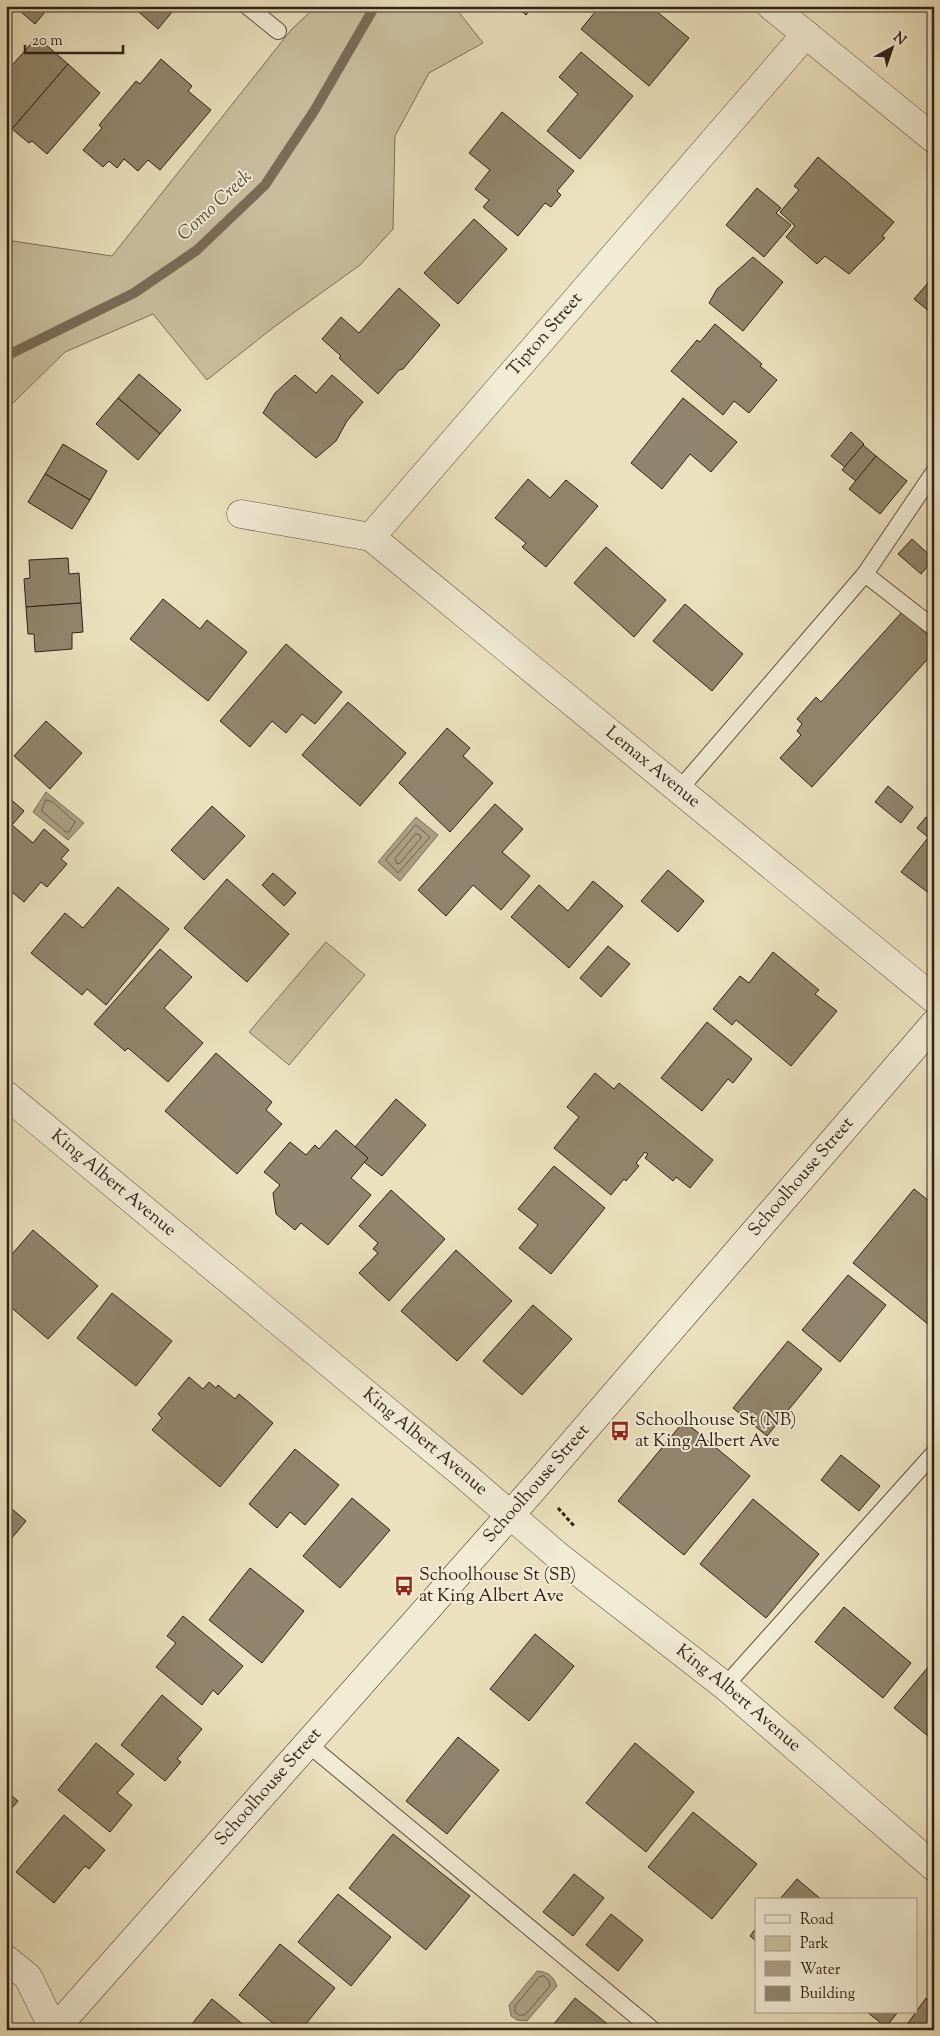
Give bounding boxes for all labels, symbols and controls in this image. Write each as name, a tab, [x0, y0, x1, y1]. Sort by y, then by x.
scale bar	[25, 22, 122, 54]
north arrow	[868, 22, 918, 72]
text: N	[888, 28, 910, 51]
text: 20 m	[32, 31, 63, 52]
water label: Como Creek	[172, 164, 259, 248]
street label: Tipton Street	[502, 287, 589, 383]
street label: Lemax Avenue	[599, 721, 706, 815]
street label: Schoolhouse Street	[743, 1112, 861, 1243]
street label: King Albert Avenue	[45, 1124, 181, 1244]
street label: King Albert Avenue	[356, 1382, 493, 1502]
place label: Schoolhouse St (NB) at King Albert Ave	[635, 1408, 796, 1455]
street label: Schoolhouse Street	[478, 1419, 596, 1549]
bus stop icon: Schoolhouse St (NB) at King Albert Ave	[609, 1420, 631, 1442]
place label: Schoolhouse St (SB) at King Albert Ave	[419, 1563, 576, 1610]
bus stop icon: Schoolhouse St (SB) at King Albert Ave	[393, 1575, 415, 1597]
street label: King Albert Avenue	[670, 1639, 806, 1759]
street label: Schoolhouse Street	[209, 1723, 328, 1852]
legend	[755, 1898, 918, 2014]
text: Road	[800, 1910, 834, 1931]
text: Park	[800, 1934, 829, 1955]
text: Water	[800, 1960, 841, 1981]
text: Building	[800, 1984, 855, 2005]

